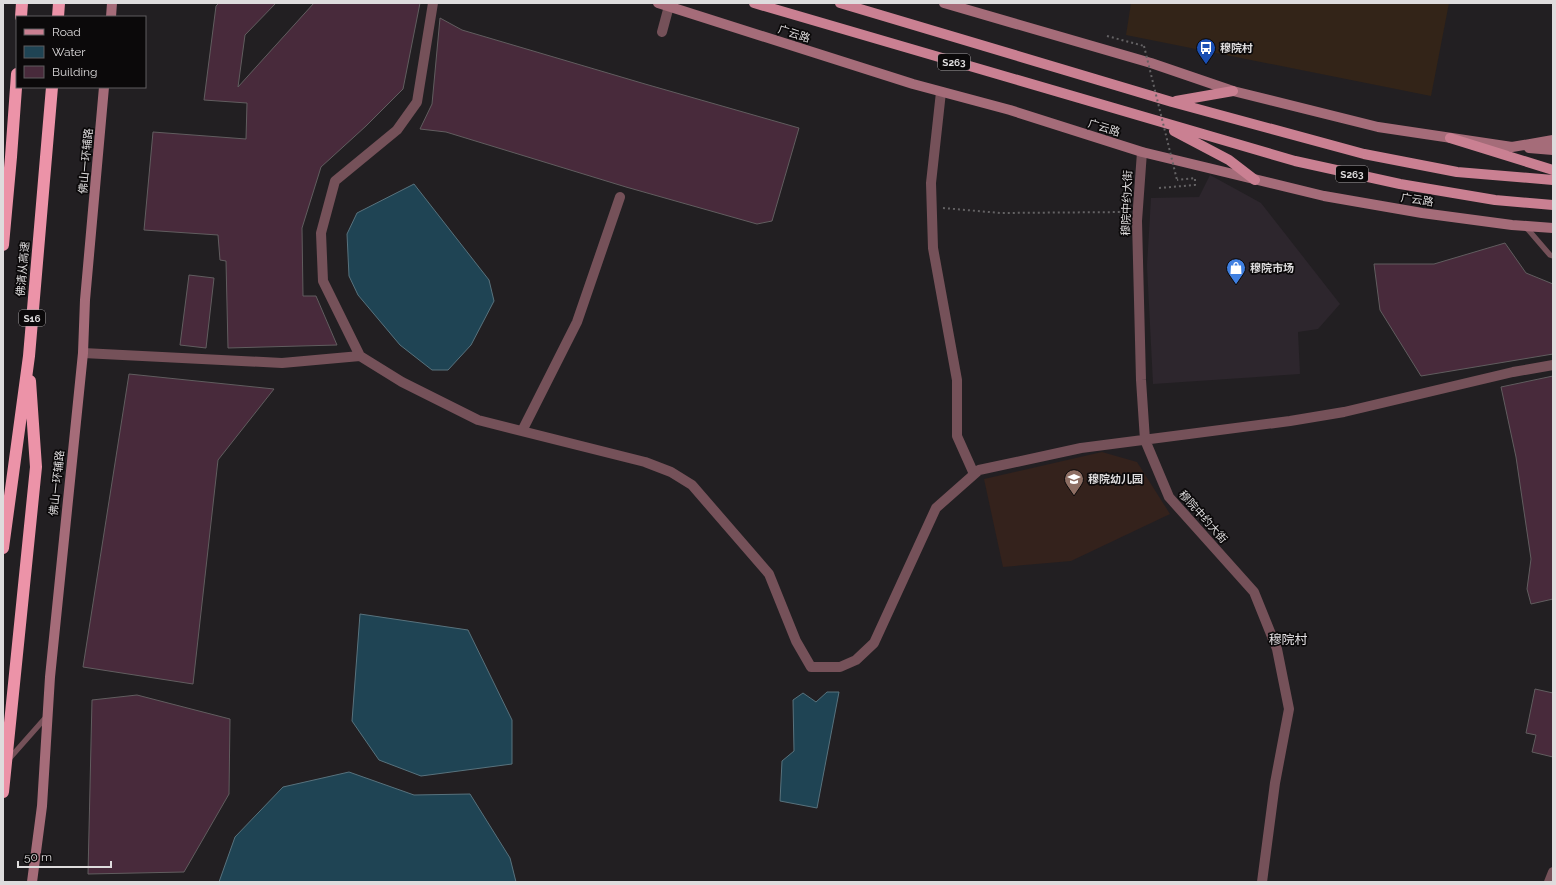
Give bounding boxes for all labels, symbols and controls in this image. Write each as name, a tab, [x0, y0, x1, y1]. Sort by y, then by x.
legend	[16, 16, 146, 88]
street label: 广云路	[776, 23, 812, 45]
text: Road	[52, 25, 81, 39]
bus stop icon: 穆院村	[1195, 37, 1217, 65]
place label: 穆院村	[1220, 42, 1253, 55]
text: Water	[52, 45, 86, 59]
road number: S263	[938, 54, 970, 70]
text: Building	[52, 65, 98, 79]
street label: 广云路	[1086, 117, 1122, 139]
street label: 佛山一环辅路	[77, 128, 95, 194]
road number: S263	[1336, 166, 1368, 182]
street label: 穆院中约大街	[1119, 170, 1135, 236]
street label: 广云路	[1400, 191, 1434, 209]
street label: 佛清从高速	[14, 241, 32, 297]
shop icon: 穆院市场	[1225, 257, 1247, 285]
place label: 穆院市场	[1250, 262, 1294, 275]
road number: S16	[19, 310, 45, 326]
street label: 佛山一环辅路	[47, 450, 67, 516]
school or university icon: 穆院幼儿园	[1063, 468, 1085, 496]
place label: 穆院幼儿园	[1088, 473, 1143, 486]
street label: 穆院中约大街	[1176, 488, 1230, 546]
district label: 穆院村	[1268, 632, 1308, 647]
scale bar	[18, 843, 111, 869]
text: 50 m	[24, 850, 52, 864]

